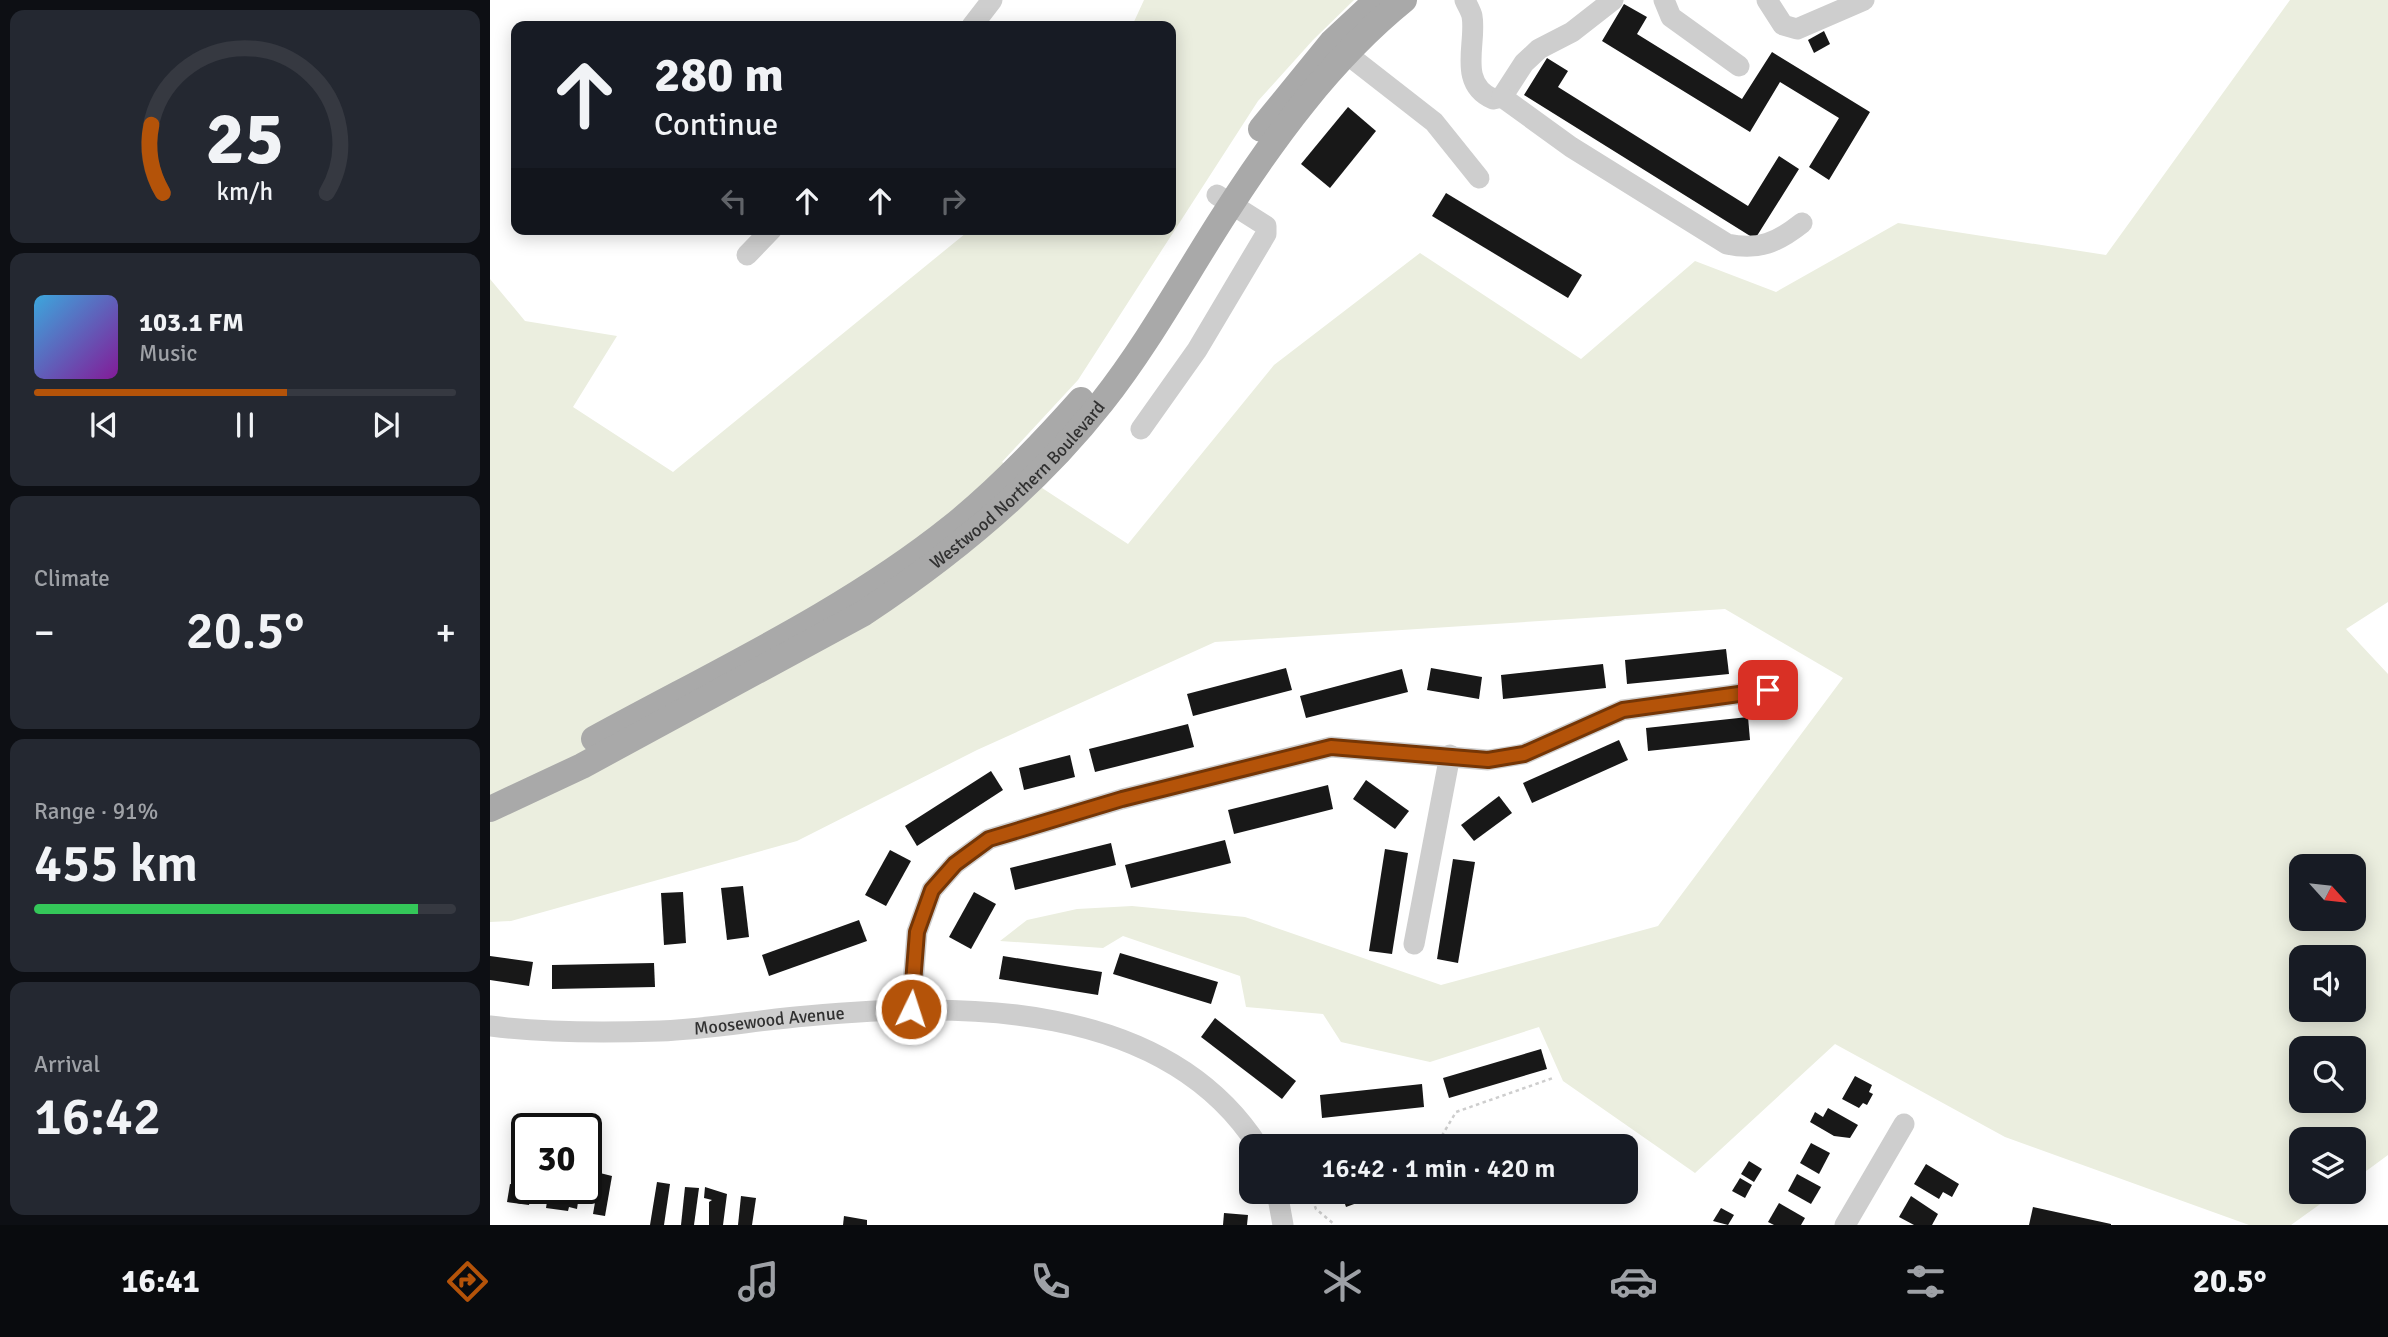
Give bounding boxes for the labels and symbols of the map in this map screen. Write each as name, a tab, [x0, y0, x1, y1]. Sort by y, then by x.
street label: Westwood Northern Boulevard	[925, 396, 1110, 574]
pin	[1738, 660, 1798, 720]
north arrow	[2289, 854, 2366, 931]
position arrow	[874, 972, 948, 1046]
street label: Moosewood Avenue	[693, 1002, 845, 1040]
speed limit sign: 30	[511, 1113, 602, 1204]

